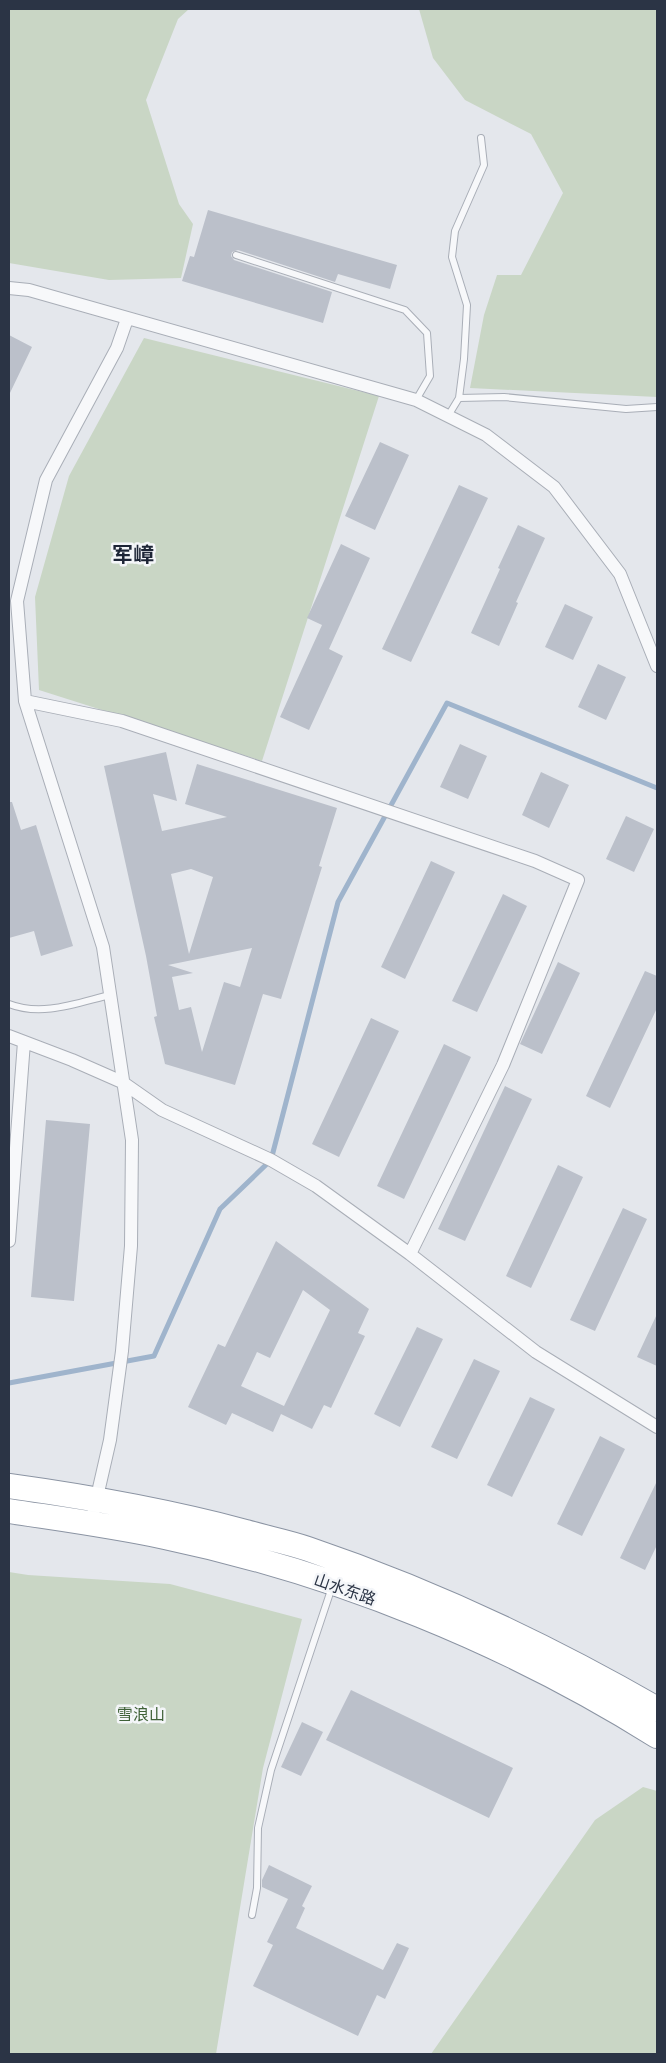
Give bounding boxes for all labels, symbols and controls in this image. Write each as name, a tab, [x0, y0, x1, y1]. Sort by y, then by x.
district label: 军嶂	[112, 543, 154, 568]
street label: 山水东路	[311, 1570, 378, 1610]
park label: 雪浪山	[117, 1705, 165, 1725]

